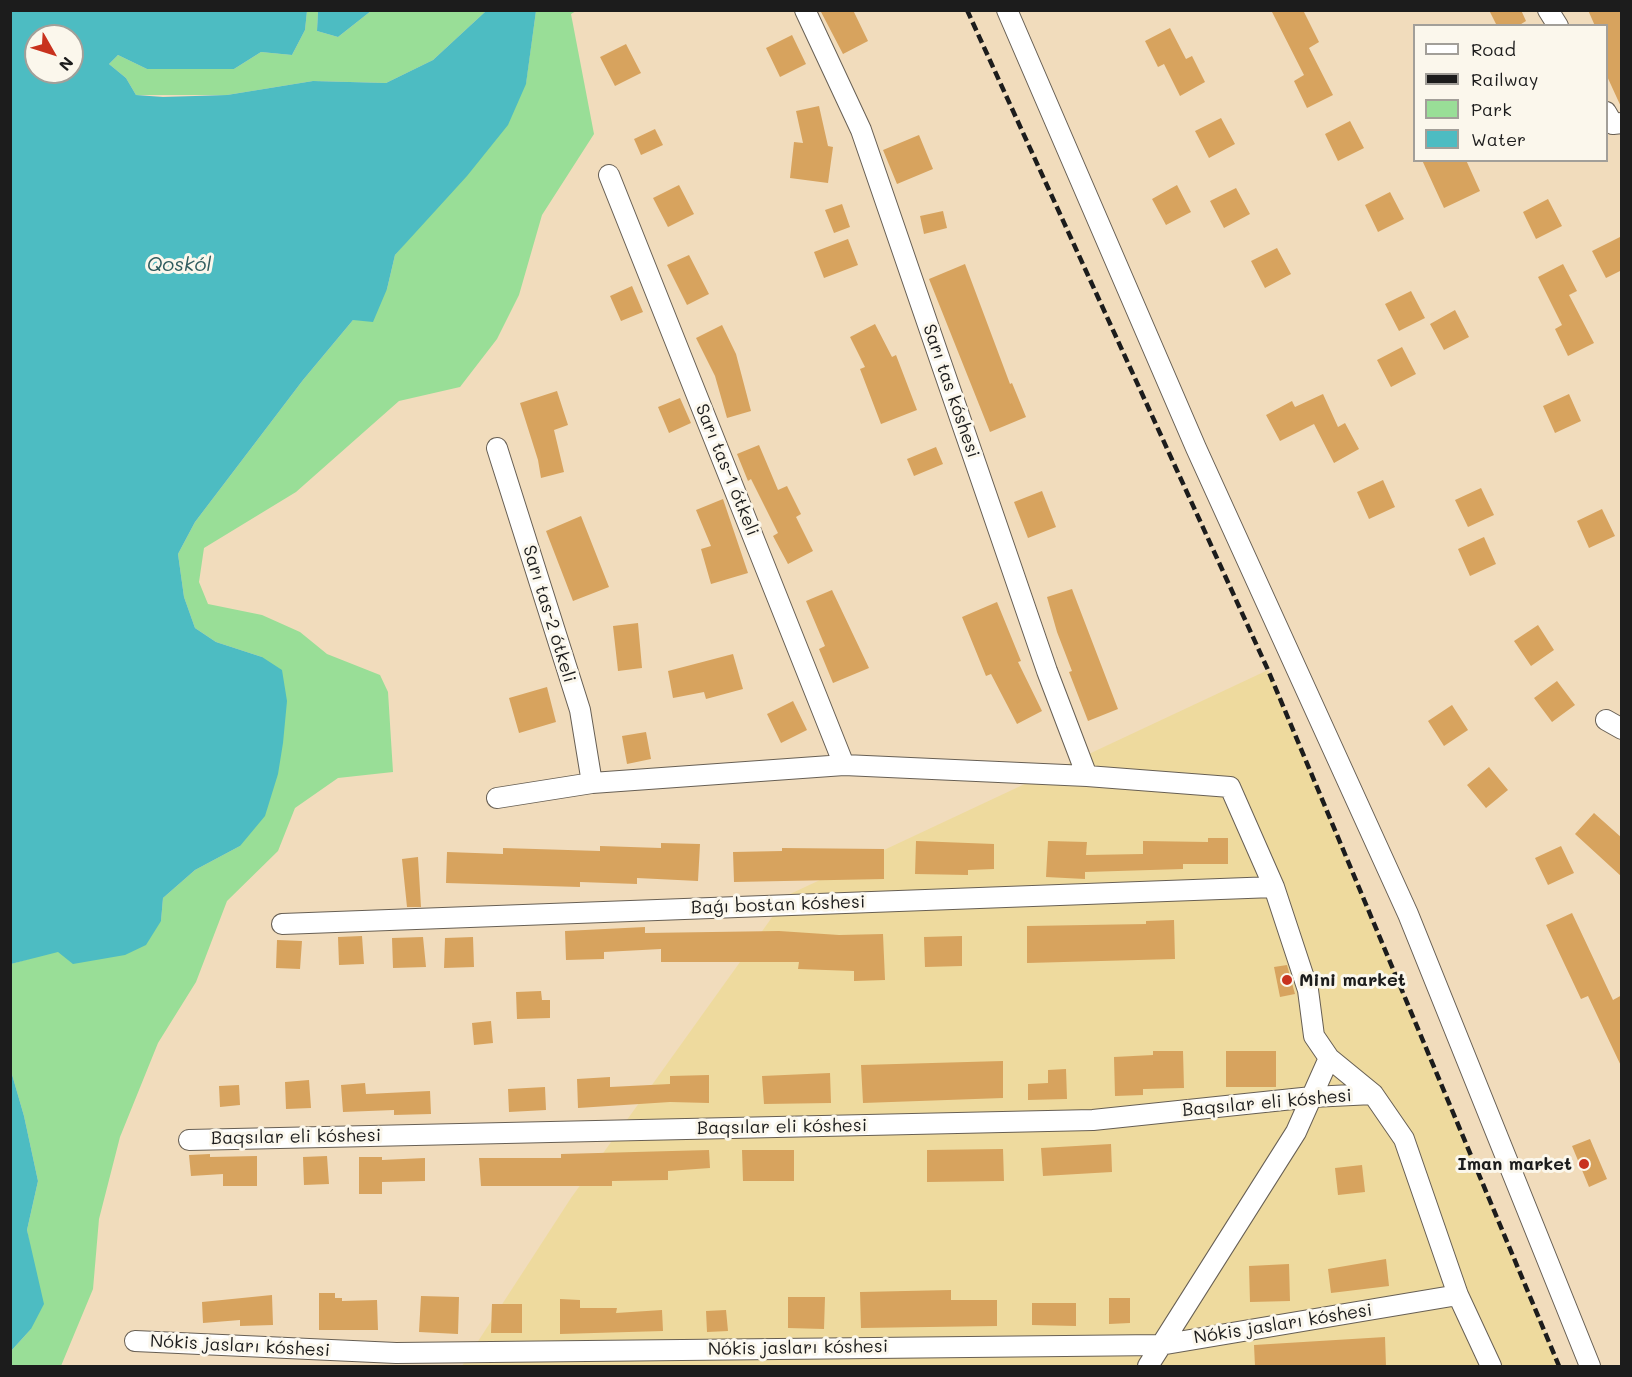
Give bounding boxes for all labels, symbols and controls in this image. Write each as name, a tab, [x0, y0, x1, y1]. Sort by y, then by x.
north arrow	[24, 24, 84, 84]
legend	[1413, 24, 1608, 162]
text: Road	[1471, 37, 1516, 61]
text: N	[55, 53, 79, 76]
text: Railway	[1471, 67, 1538, 91]
text: Park	[1471, 97, 1512, 121]
text: Water	[1471, 127, 1526, 151]
water label: Qoskól	[147, 253, 211, 277]
street label: Sarı tas kóshesi	[918, 321, 984, 461]
street label: Sarı tas-1 ótkeli	[691, 401, 763, 539]
street label: Sarı tas-2 ótkeli	[518, 543, 580, 685]
street label: Baǵı bostan kóshesi	[690, 891, 866, 919]
place label: Mini market	[1299, 969, 1406, 991]
marker: Mini market	[1280, 973, 1294, 987]
street label: Baqsılar eli kóshesi	[1181, 1085, 1353, 1121]
street label: Baqsılar eli kóshesi	[697, 1115, 867, 1139]
street label: Baqsılar eli kóshesi	[211, 1125, 381, 1149]
place label: Iman market	[1458, 1153, 1572, 1175]
marker: Iman market	[1577, 1157, 1591, 1171]
street label: Nókis jasları kóshesi	[1192, 1299, 1374, 1349]
street label: Nókis jasları kóshesi	[149, 1330, 331, 1362]
street label: Nókis jasları kóshesi	[708, 1336, 888, 1360]

